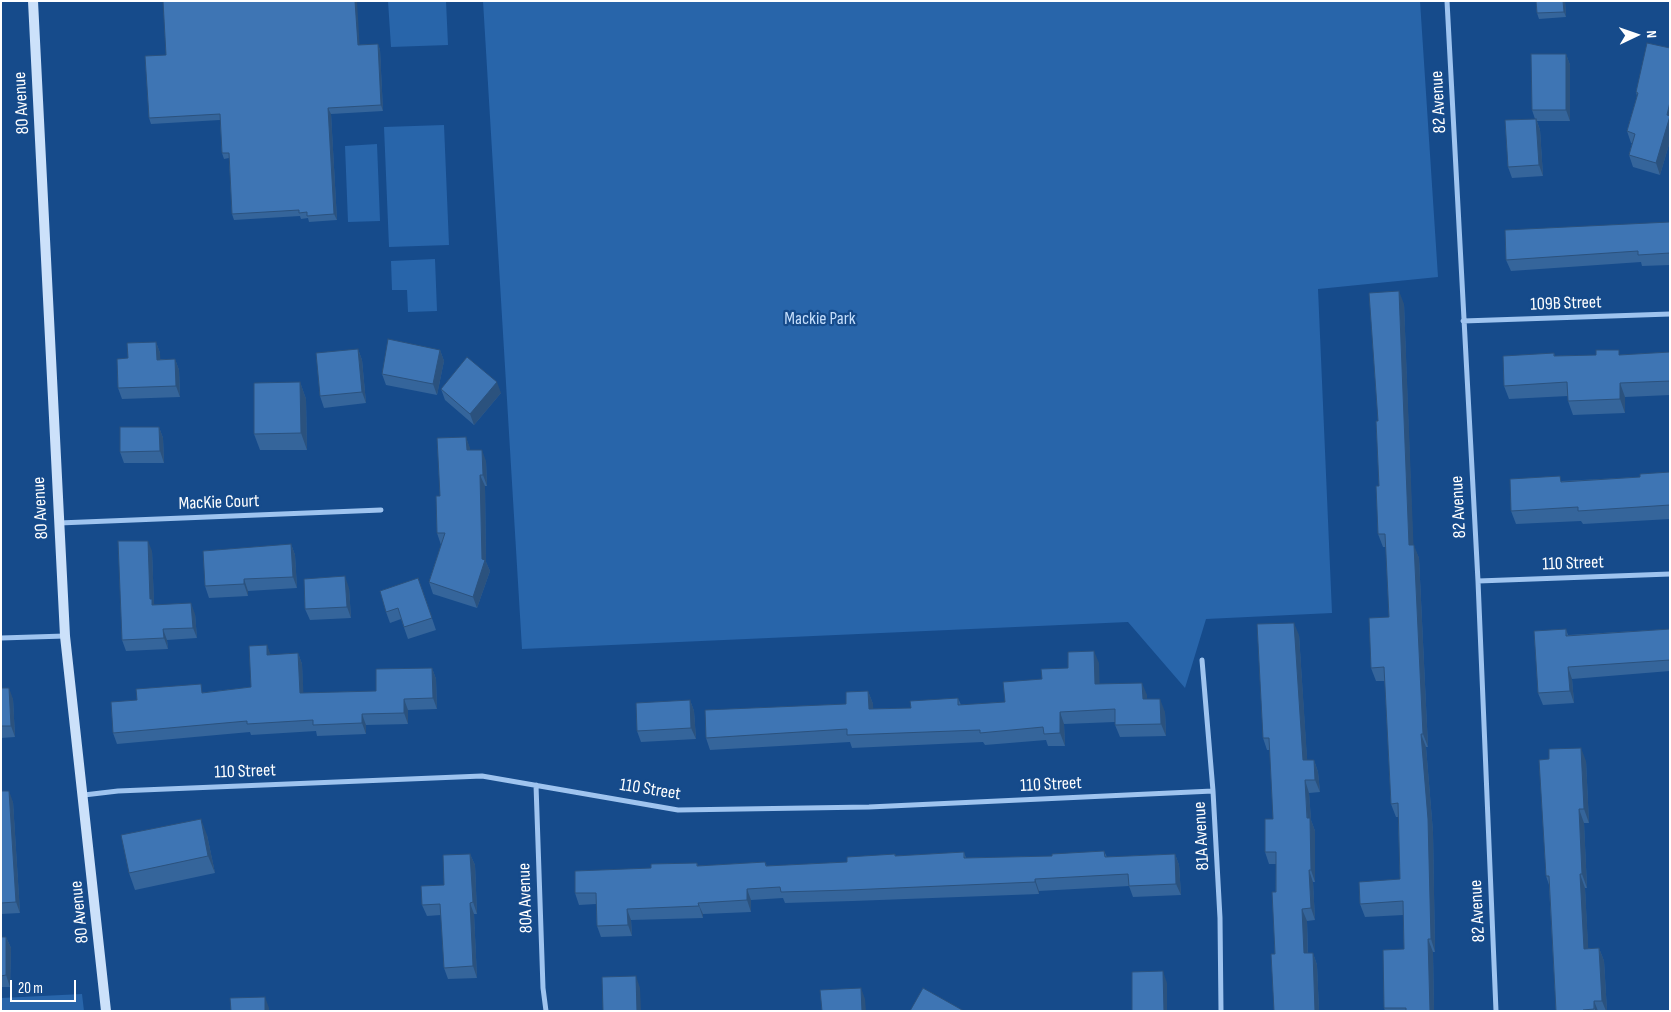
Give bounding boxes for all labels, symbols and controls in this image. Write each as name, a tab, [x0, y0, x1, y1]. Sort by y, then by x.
north arrow	[1611, 10, 1661, 60]
text: N	[1643, 30, 1660, 38]
street label: 82 Avenue	[1427, 70, 1451, 134]
street label: 80 Avenue	[10, 71, 34, 135]
street label: 109B Street	[1530, 292, 1602, 316]
park label: Mackie Park	[784, 308, 856, 330]
street label: 82 Avenue	[1447, 475, 1471, 539]
street label: 80 Avenue	[29, 476, 53, 540]
street label: MacKie Court	[178, 491, 260, 515]
street label: 110 Street	[1542, 552, 1604, 576]
street label: 110 Street	[214, 760, 276, 784]
street label: 110 Street	[1020, 773, 1082, 797]
street label: 110 Street	[618, 775, 682, 805]
street label: 81A Avenue	[1189, 801, 1215, 871]
street label: 80A Avenue	[514, 862, 538, 934]
street label: 82 Avenue	[1466, 879, 1490, 943]
street label: 80 Avenue	[66, 880, 94, 944]
scale bar	[12, 970, 79, 1002]
text: 20 m	[18, 979, 43, 998]

